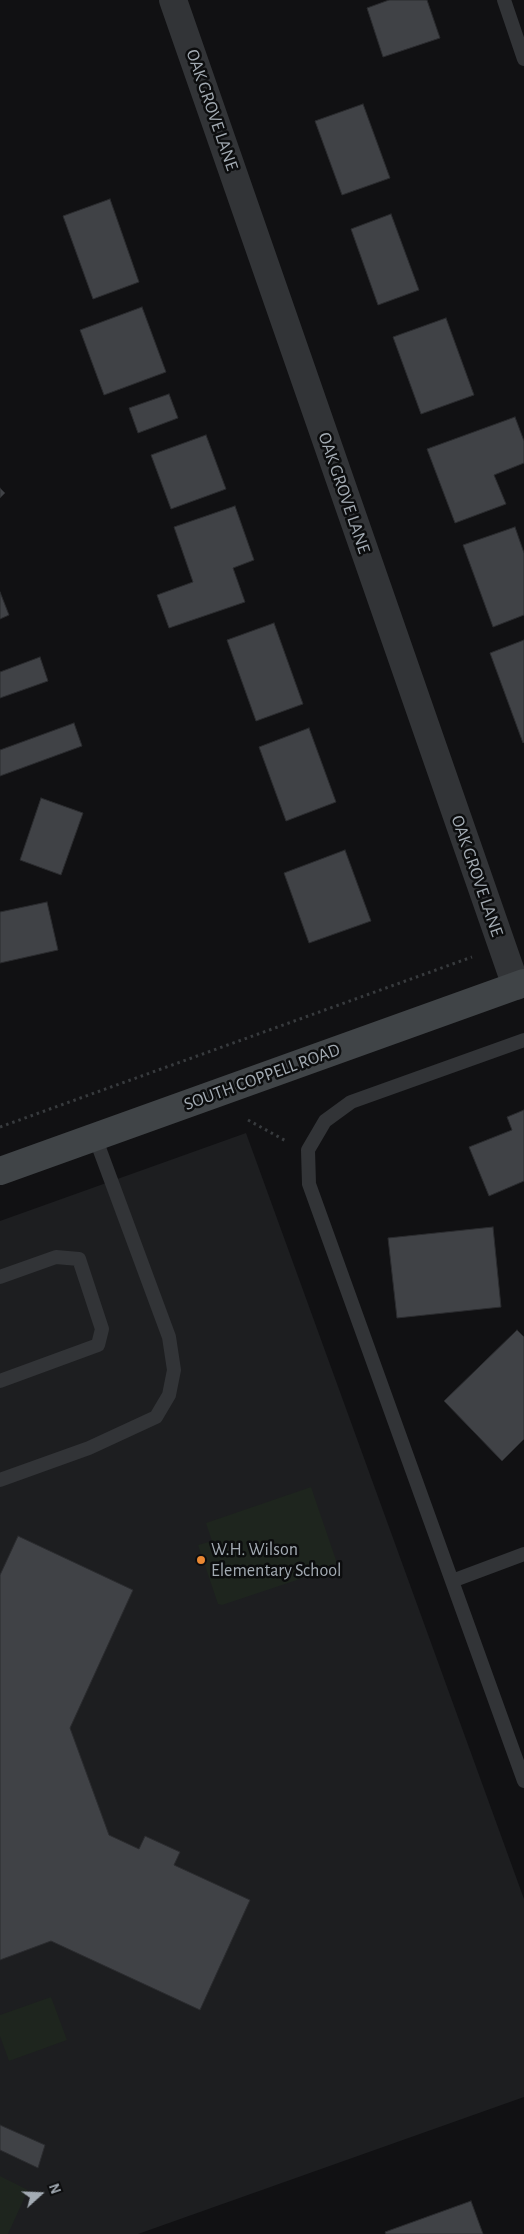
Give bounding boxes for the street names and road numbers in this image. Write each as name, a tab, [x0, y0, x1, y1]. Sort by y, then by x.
street label: OAK GROVE LANE	[181, 47, 243, 173]
street label: OAK GROVE LANE	[313, 430, 375, 556]
street label: OAK GROVE LANE	[446, 813, 508, 939]
street label: SOUTH COPPELL ROAD	[181, 1039, 343, 1115]

